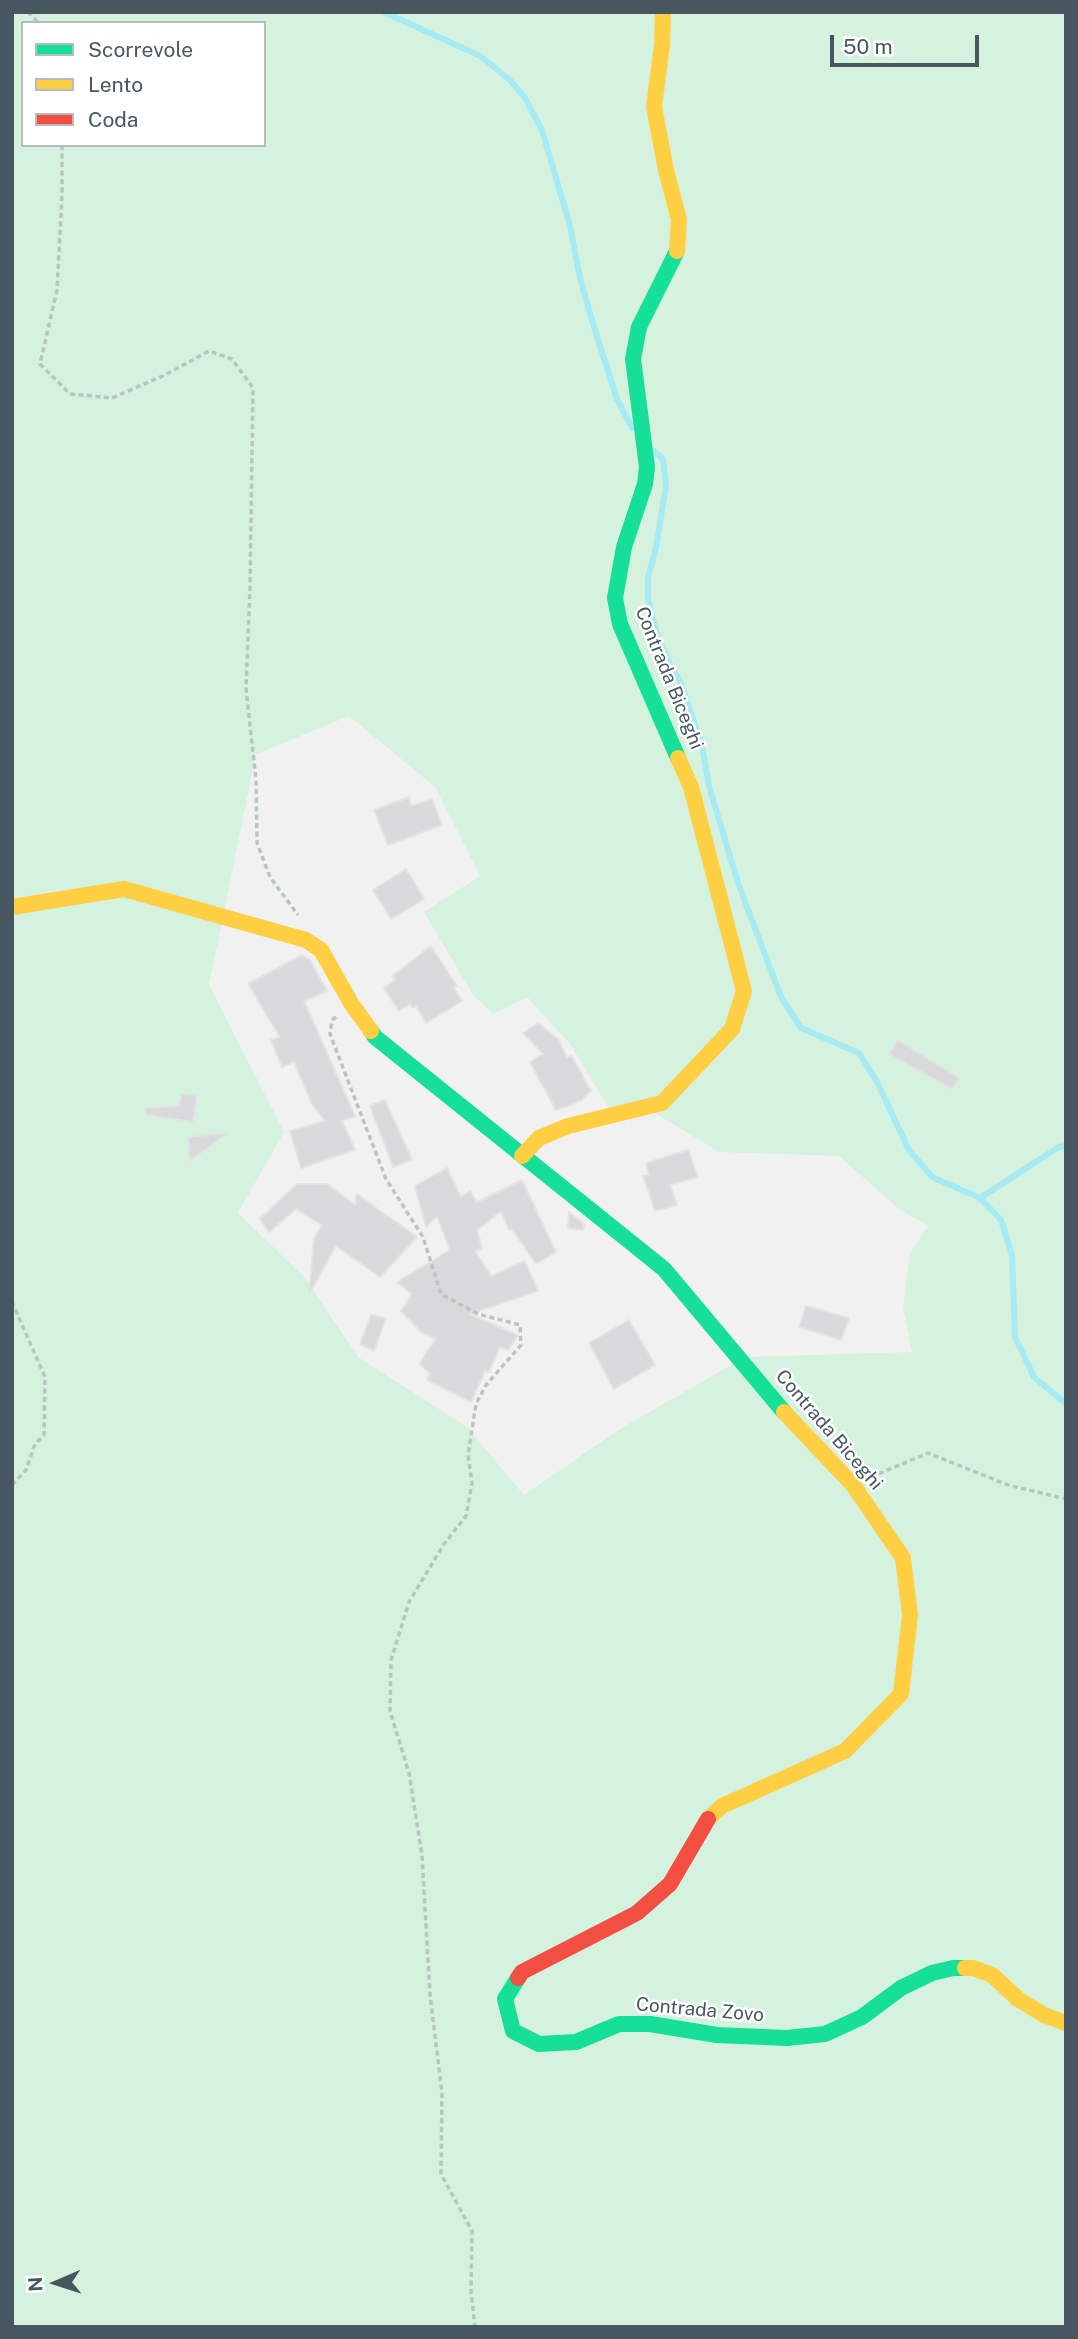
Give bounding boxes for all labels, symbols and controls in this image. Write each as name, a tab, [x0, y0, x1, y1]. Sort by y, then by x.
legend	[21, 21, 266, 147]
scale bar	[833, 21, 982, 65]
text: 50 m	[843, 34, 893, 59]
text: Scorrevole	[88, 37, 193, 62]
text: Lento	[88, 72, 143, 97]
text: Coda	[88, 107, 138, 132]
street label: Contrada Biceghi	[630, 603, 708, 753]
street label: Contrada Biceghi	[771, 1365, 887, 1495]
street label: Contrada Zovo	[635, 1993, 765, 2027]
north arrow	[21, 2248, 91, 2318]
text: N	[24, 2276, 46, 2292]

